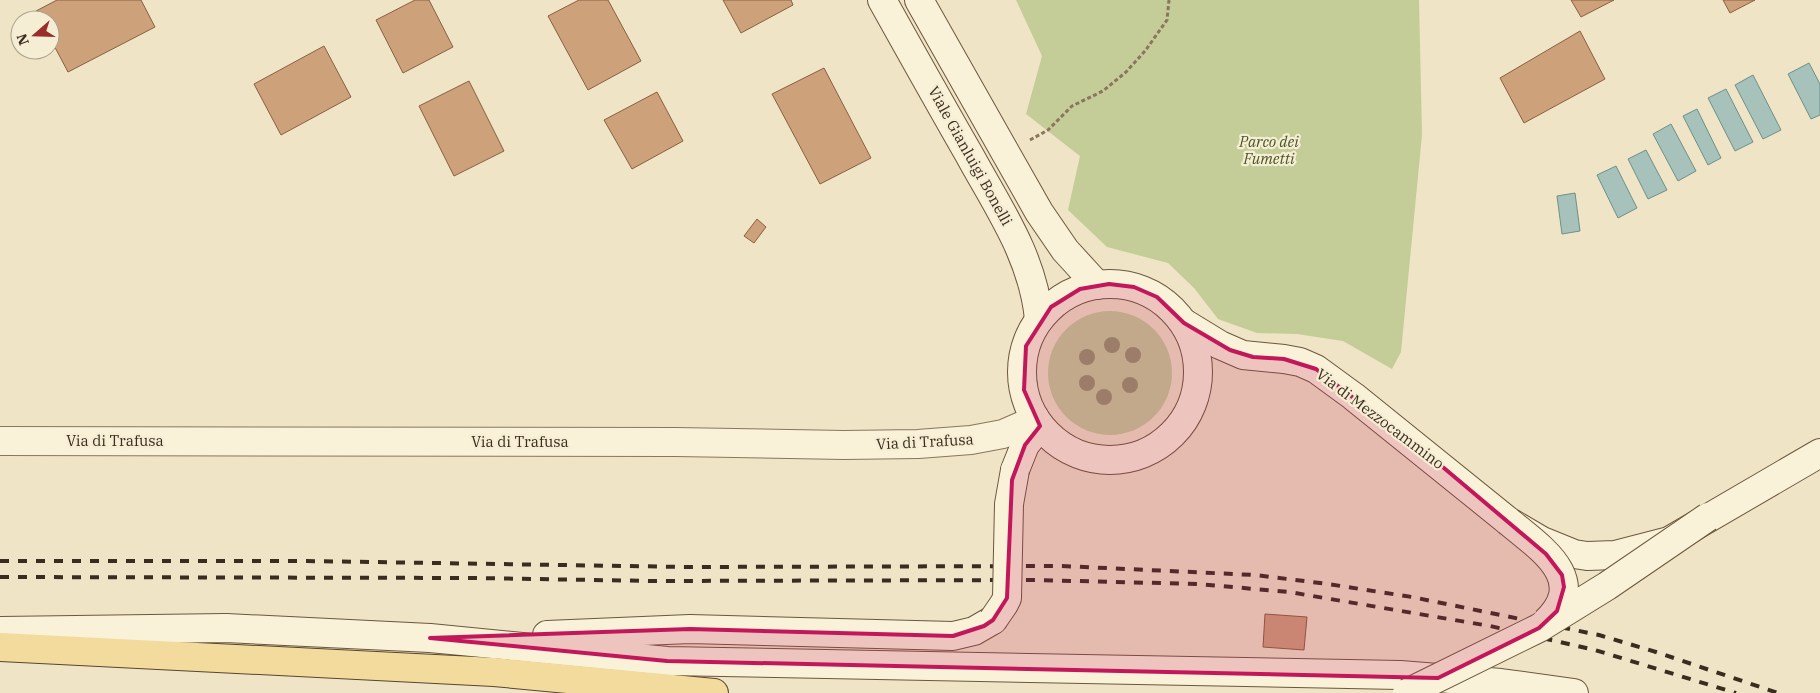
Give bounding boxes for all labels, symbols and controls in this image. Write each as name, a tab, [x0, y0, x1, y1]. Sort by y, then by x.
north arrow	[10, 10, 60, 60]
text: N	[12, 31, 33, 48]
street label: Viale Gianluigi Bonelli	[924, 83, 1017, 229]
park label: Parco dei Fumetti	[1238, 132, 1299, 168]
street label: Via di Mezzocammino	[1313, 364, 1448, 473]
street label: Via di Trafusa	[876, 429, 974, 454]
street label: Via di Trafusa	[66, 431, 164, 450]
street label: Via di Trafusa	[471, 432, 569, 451]

